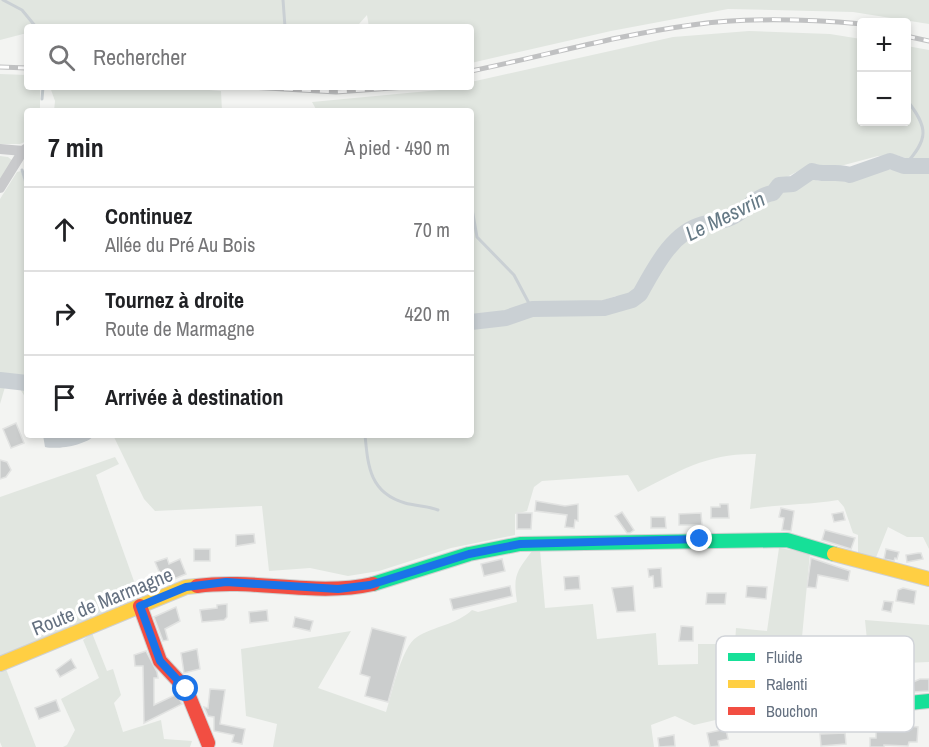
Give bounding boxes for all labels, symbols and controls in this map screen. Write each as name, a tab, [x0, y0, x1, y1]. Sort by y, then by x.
map controls	[857, 18, 911, 126]
button: +	[857, 18, 911, 72]
search box	[24, 24, 474, 90]
icon: search	[45, 41, 78, 74]
text: Rechercher	[93, 42, 186, 72]
button: −	[857, 72, 911, 126]
text: 7 min	[48, 130, 104, 165]
text: À pied · 490 m	[344, 134, 450, 161]
water label: Le Mesvrin	[680, 184, 770, 248]
text: Continuez	[105, 201, 192, 231]
icon: ahead	[48, 213, 81, 246]
text: 70 m	[414, 216, 450, 243]
text: Allée du Pré Au Bois	[105, 231, 255, 258]
text: Tournez à droite	[105, 285, 244, 315]
icon: right	[48, 297, 81, 330]
text: 420 m	[404, 300, 450, 327]
text: Route de Marmagne	[105, 315, 255, 342]
icon: arrive	[48, 381, 81, 414]
text: Arrivée à destination	[105, 382, 283, 412]
route end	[686, 525, 712, 551]
street label: Route de Marmagne	[28, 560, 176, 642]
legend	[716, 636, 914, 732]
text: Fluide	[766, 646, 802, 668]
text: Ralenti	[766, 673, 808, 695]
route start	[172, 675, 198, 701]
text: Bouchon	[766, 700, 818, 722]

